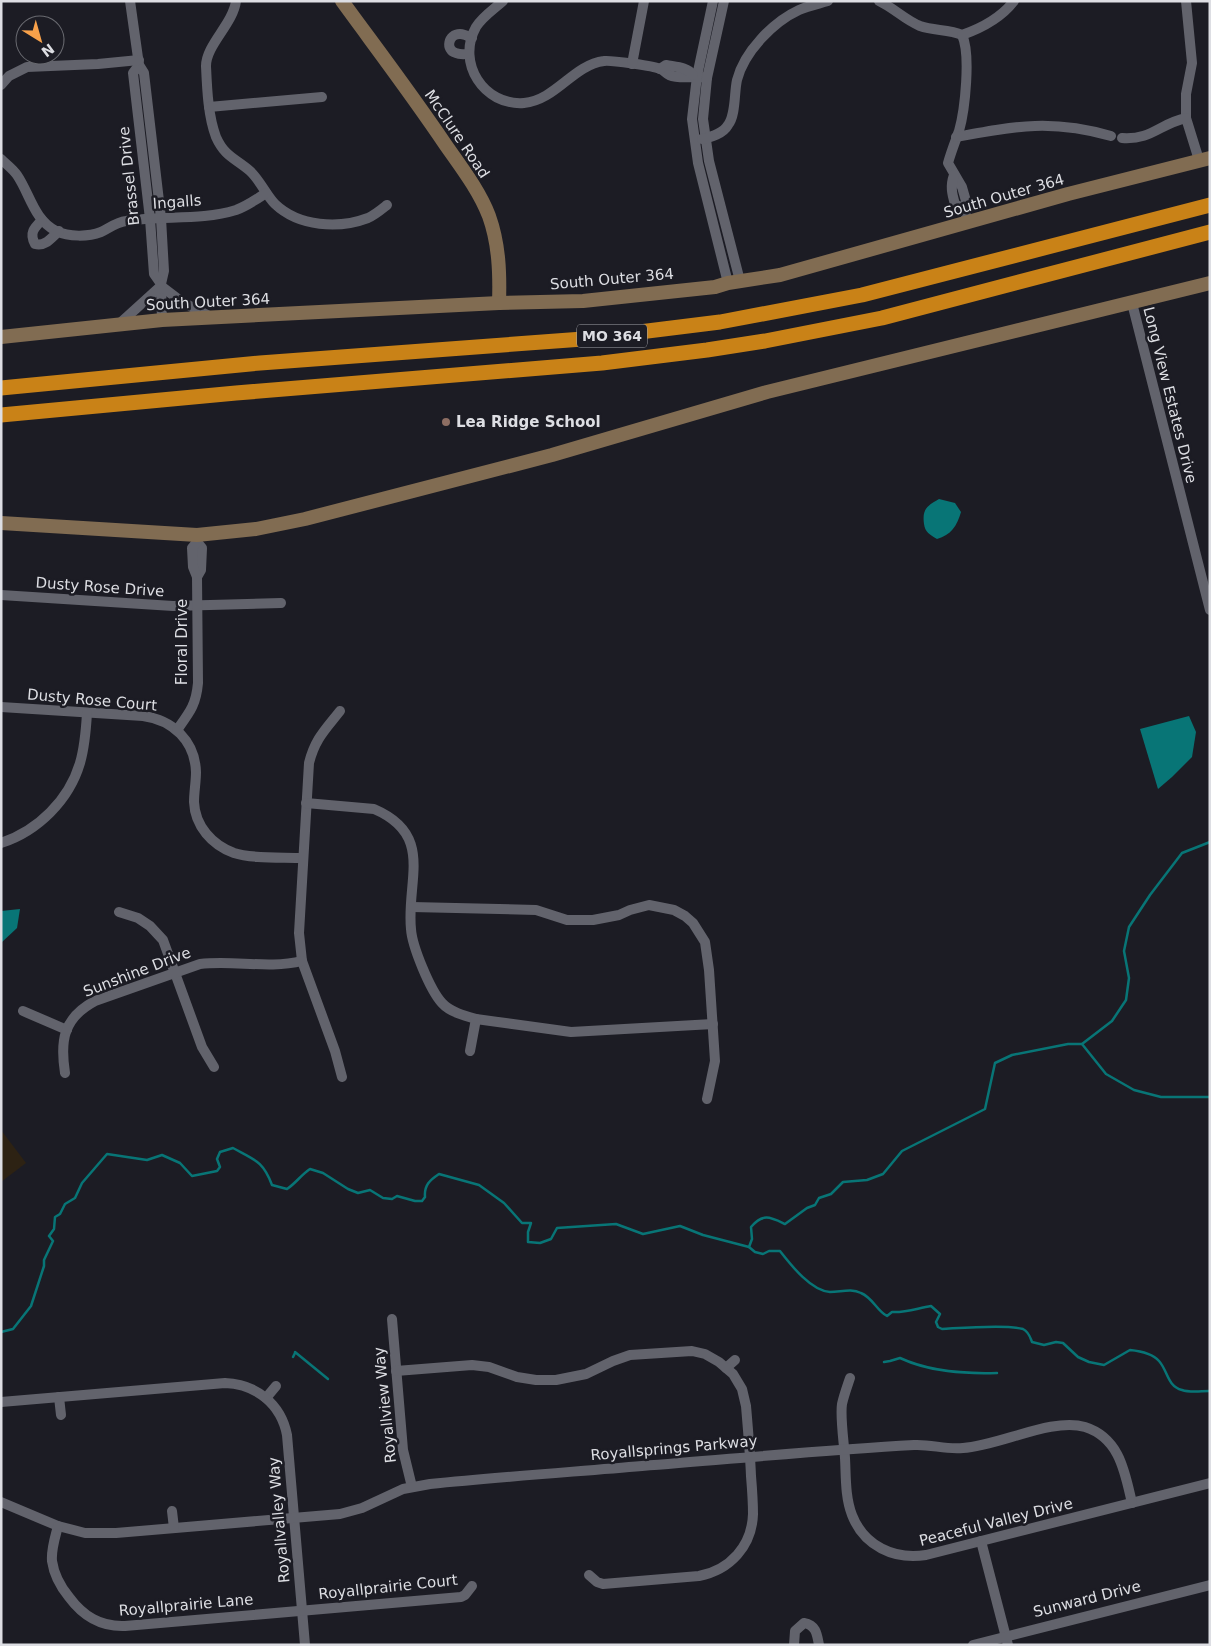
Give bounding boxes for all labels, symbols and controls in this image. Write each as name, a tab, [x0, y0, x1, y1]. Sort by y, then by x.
north arrow	[15, 15, 65, 65]
text: N	[38, 40, 57, 60]
street label: McClure Road	[421, 86, 493, 182]
street label: Brassel Drive	[115, 126, 143, 226]
street label: South Outer 364	[942, 170, 1066, 222]
street label: Ingalls	[152, 191, 202, 213]
street label: South Outer 364	[549, 265, 675, 293]
street label: South Outer 364	[145, 290, 271, 314]
street label: Long View Estates Drive	[1139, 305, 1201, 485]
road number: MO 364	[577, 324, 647, 348]
place label: Lea Ridge School	[456, 413, 601, 431]
marker: Lea Ridge School	[440, 416, 452, 428]
street label: Dusty Rose Drive	[35, 574, 165, 600]
street label: Floral Drive	[173, 599, 191, 685]
street label: Dusty Rose Court	[26, 685, 158, 715]
street label: Sunshine Drive	[81, 943, 193, 1001]
street label: Royallview Way	[370, 1346, 400, 1464]
street label: Royallsprings Parkway	[590, 1432, 758, 1464]
street label: Royallvalley Way	[265, 1456, 293, 1584]
street label: Peaceful Valley Drive	[917, 1494, 1075, 1550]
street label: Royallprairie Court	[317, 1571, 459, 1603]
street label: Sunward Drive	[1031, 1577, 1143, 1621]
street label: Royallprairie Lane	[118, 1590, 254, 1620]

